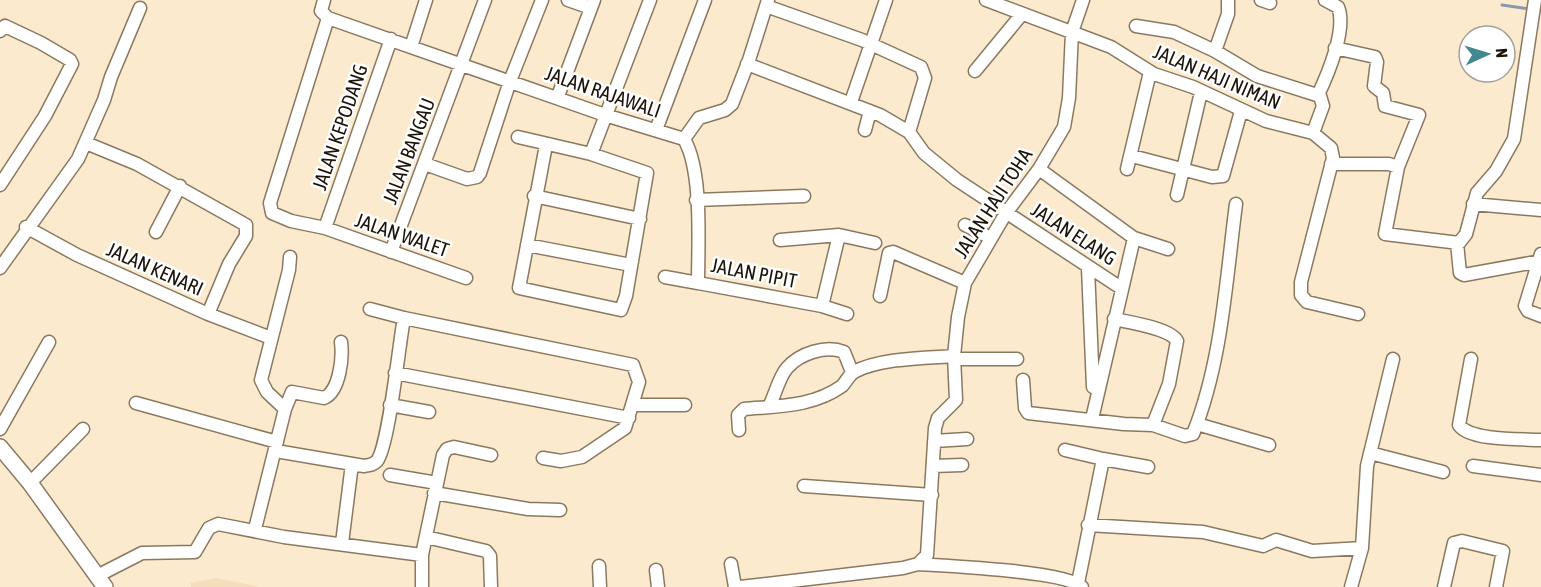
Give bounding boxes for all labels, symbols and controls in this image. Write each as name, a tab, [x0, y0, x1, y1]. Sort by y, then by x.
north arrow	[1457, 24, 1517, 84]
street label: JALAN HAJI NIMAN	[1150, 39, 1284, 114]
text: N	[1493, 48, 1511, 58]
street label: JALAN KEPODANG	[307, 61, 372, 193]
street label: JALAN RAJAWALI	[542, 61, 664, 122]
street label: JALAN BANGAU	[378, 95, 439, 207]
street label: JALAN HAJI TOHA	[949, 144, 1036, 262]
street label: JALAN ELANG	[1027, 198, 1121, 270]
street label: JALAN WALET	[352, 208, 452, 261]
street label: JALAN KENARI	[103, 237, 207, 300]
street label: JALAN PIPIT	[709, 253, 799, 292]

